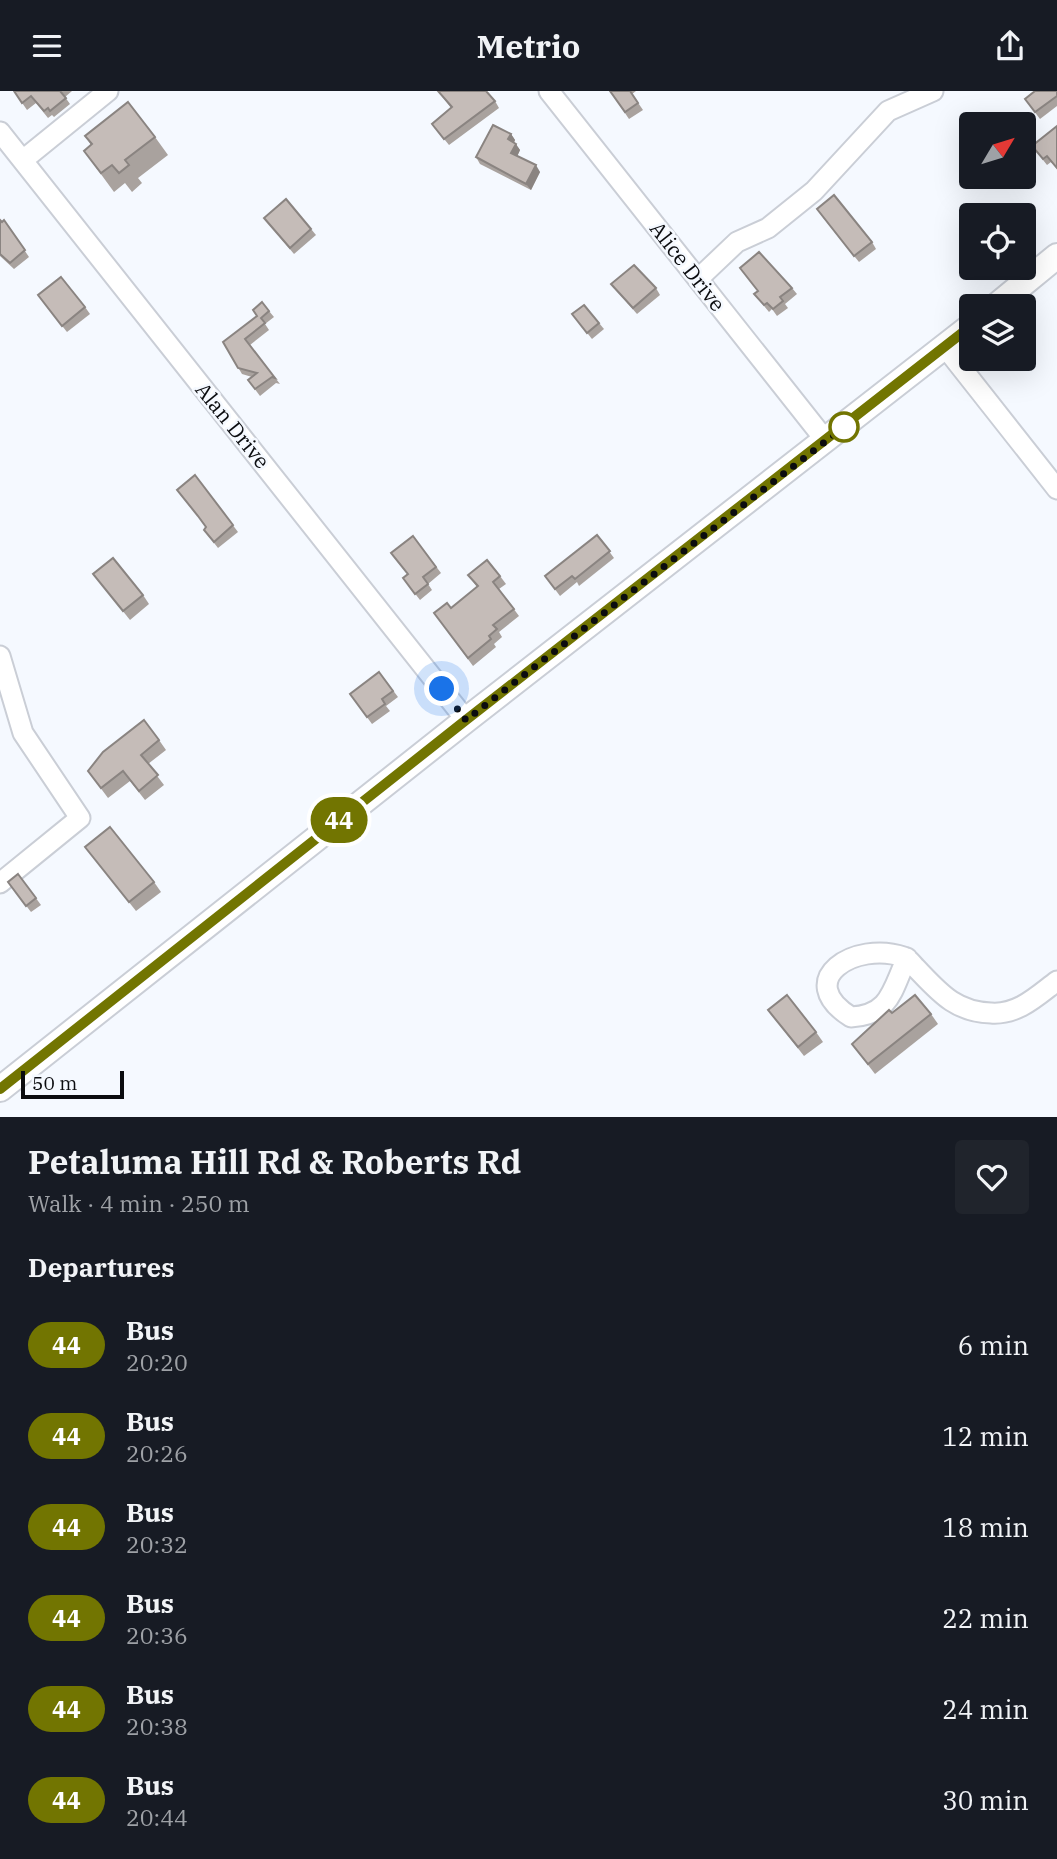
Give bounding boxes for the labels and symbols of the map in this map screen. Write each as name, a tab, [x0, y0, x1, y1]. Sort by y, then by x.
north arrow	[959, 112, 1036, 189]
street label: Alice Drive	[644, 215, 732, 317]
street label: Alan Drive	[190, 376, 276, 474]
unlabelled marker	[829, 412, 859, 442]
your location	[424, 671, 459, 706]
line badge: 44	[308, 797, 370, 843]
scale bar	[21, 1068, 124, 1100]

